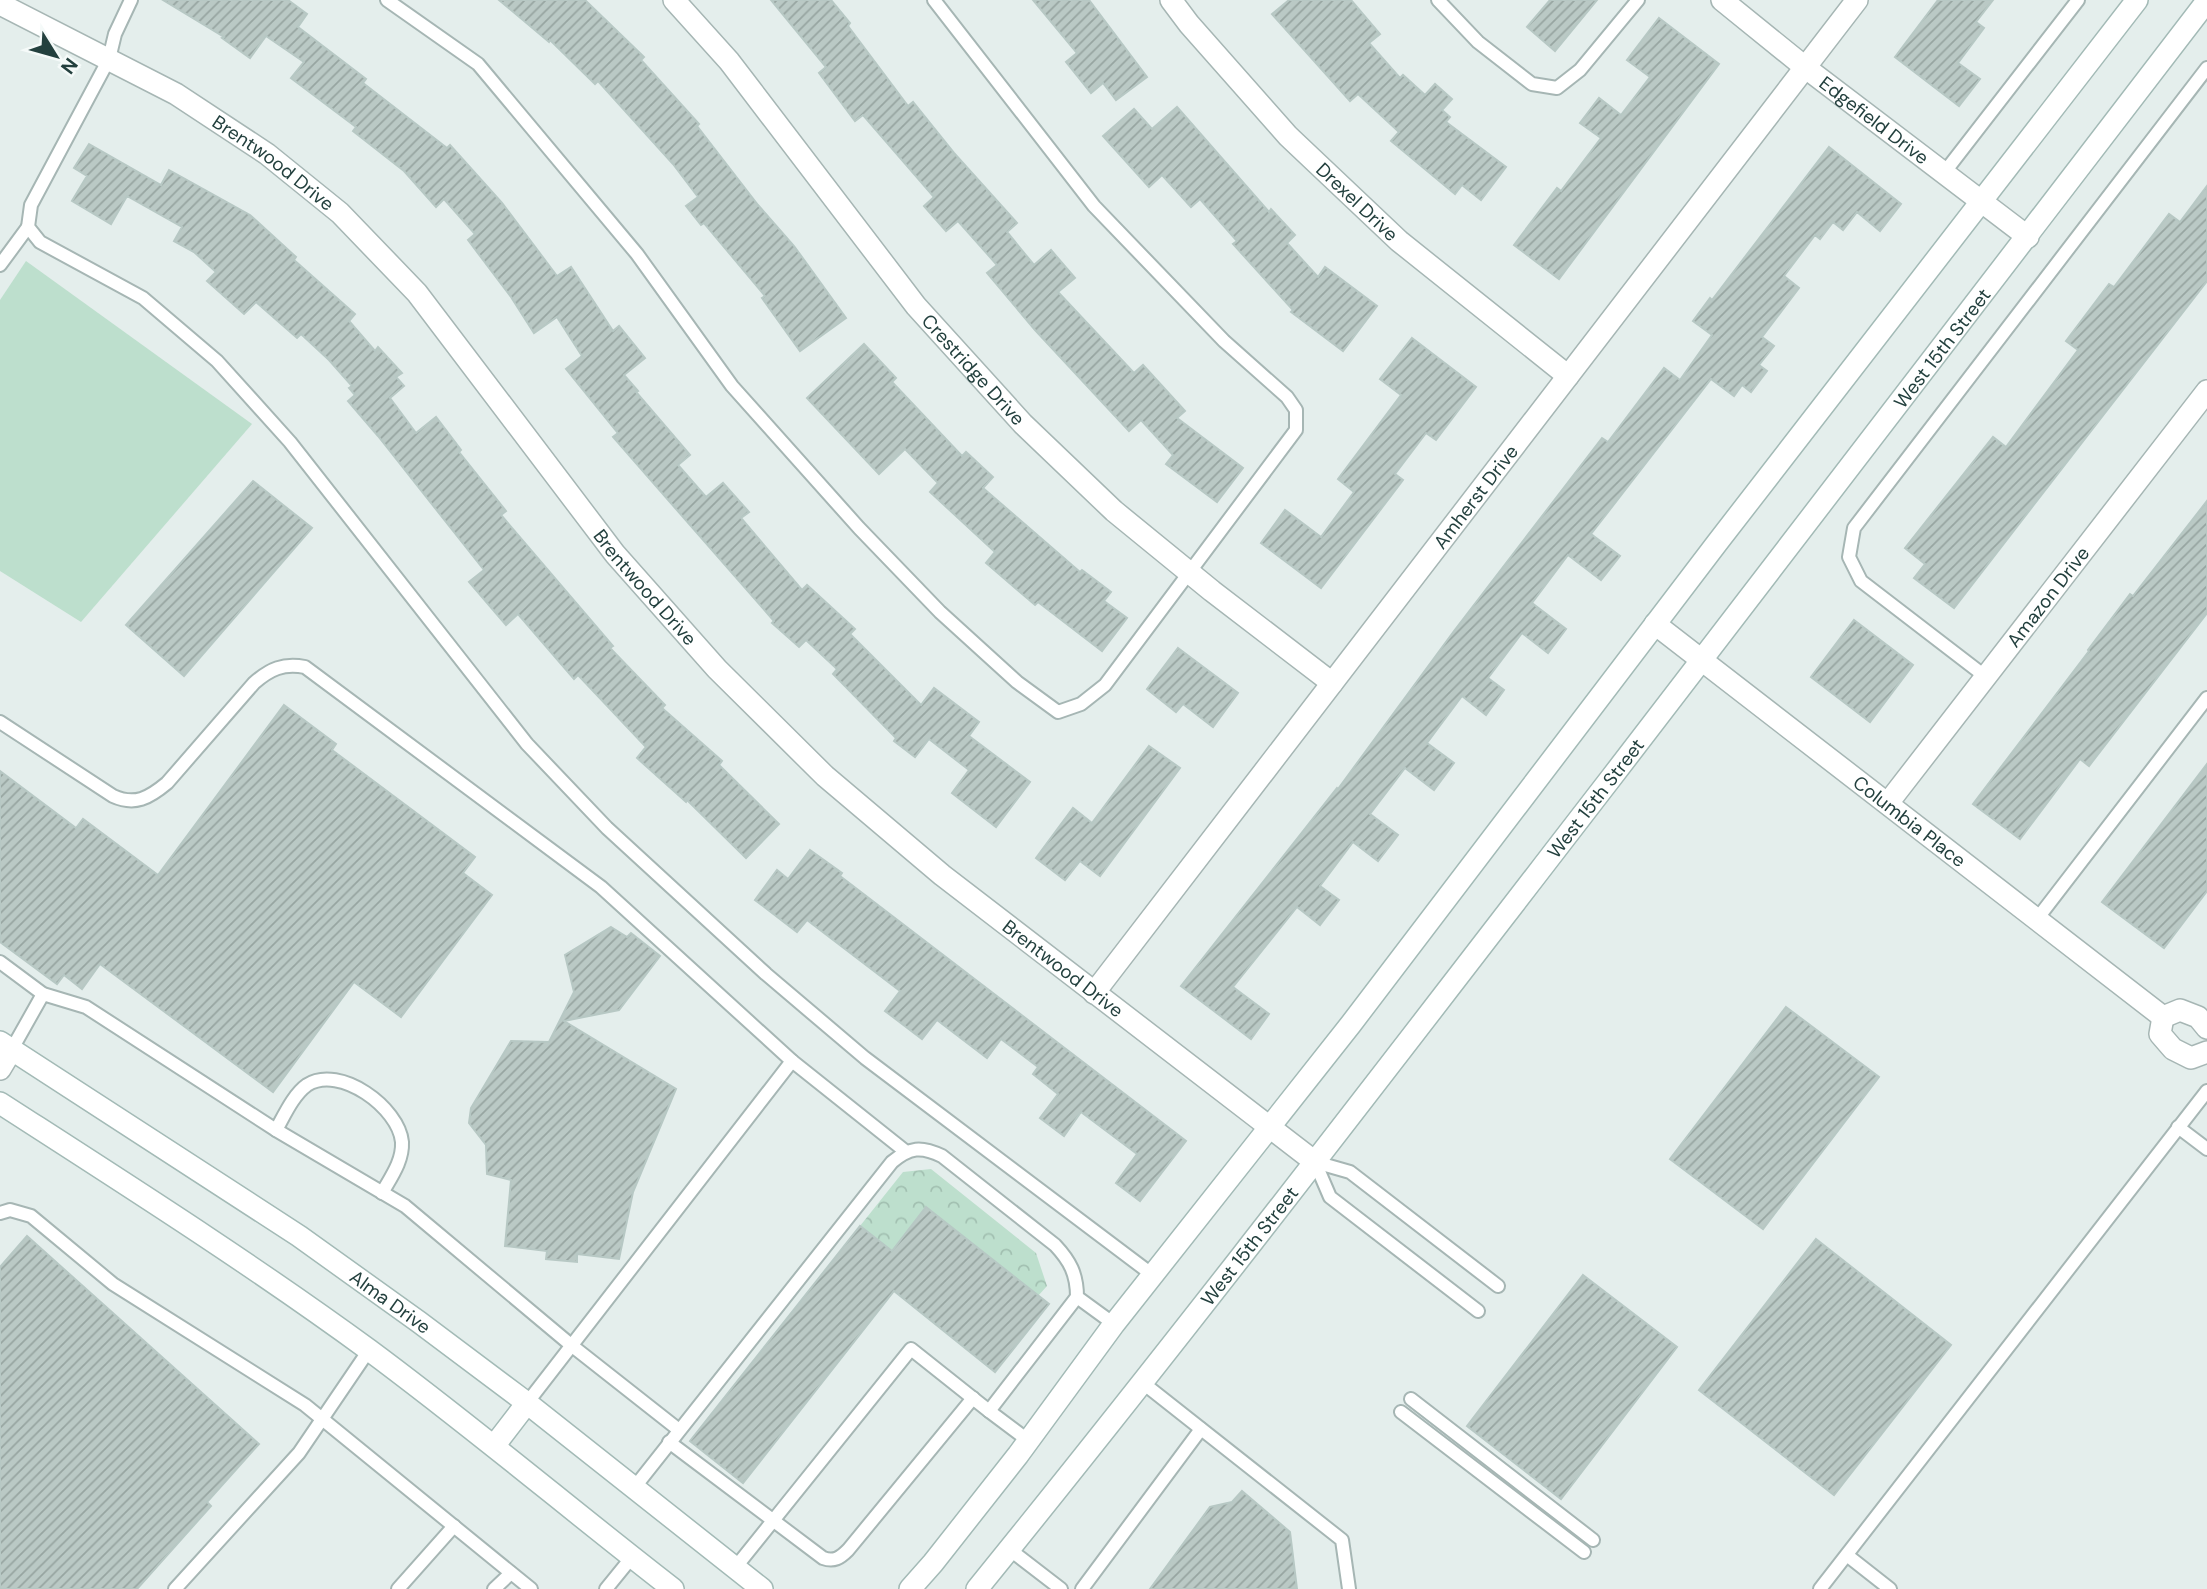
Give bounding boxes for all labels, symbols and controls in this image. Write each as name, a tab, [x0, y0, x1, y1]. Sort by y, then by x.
north arrow	[21, 21, 91, 91]
text: N	[55, 53, 83, 79]
street label: Edgefield Drive	[1815, 70, 1934, 170]
street label: Brentwood Drive	[208, 109, 340, 216]
street label: Drexel Drive	[1311, 157, 1404, 247]
street label: West 15th Street	[1888, 283, 1996, 413]
street label: Crestridge Drive	[916, 308, 1031, 431]
street label: Amherst Drive	[1427, 439, 1523, 554]
street label: Brentwood Drive	[588, 524, 703, 650]
street label: Amazon Drive	[2001, 541, 2095, 652]
street label: West 15th Street	[1541, 733, 1650, 863]
street label: Columbia Place	[1848, 769, 1971, 873]
street label: Brentwood Drive	[998, 914, 1129, 1023]
street label: West 15th Street	[1195, 1181, 1304, 1311]
street label: Alma Drive	[345, 1264, 436, 1339]

